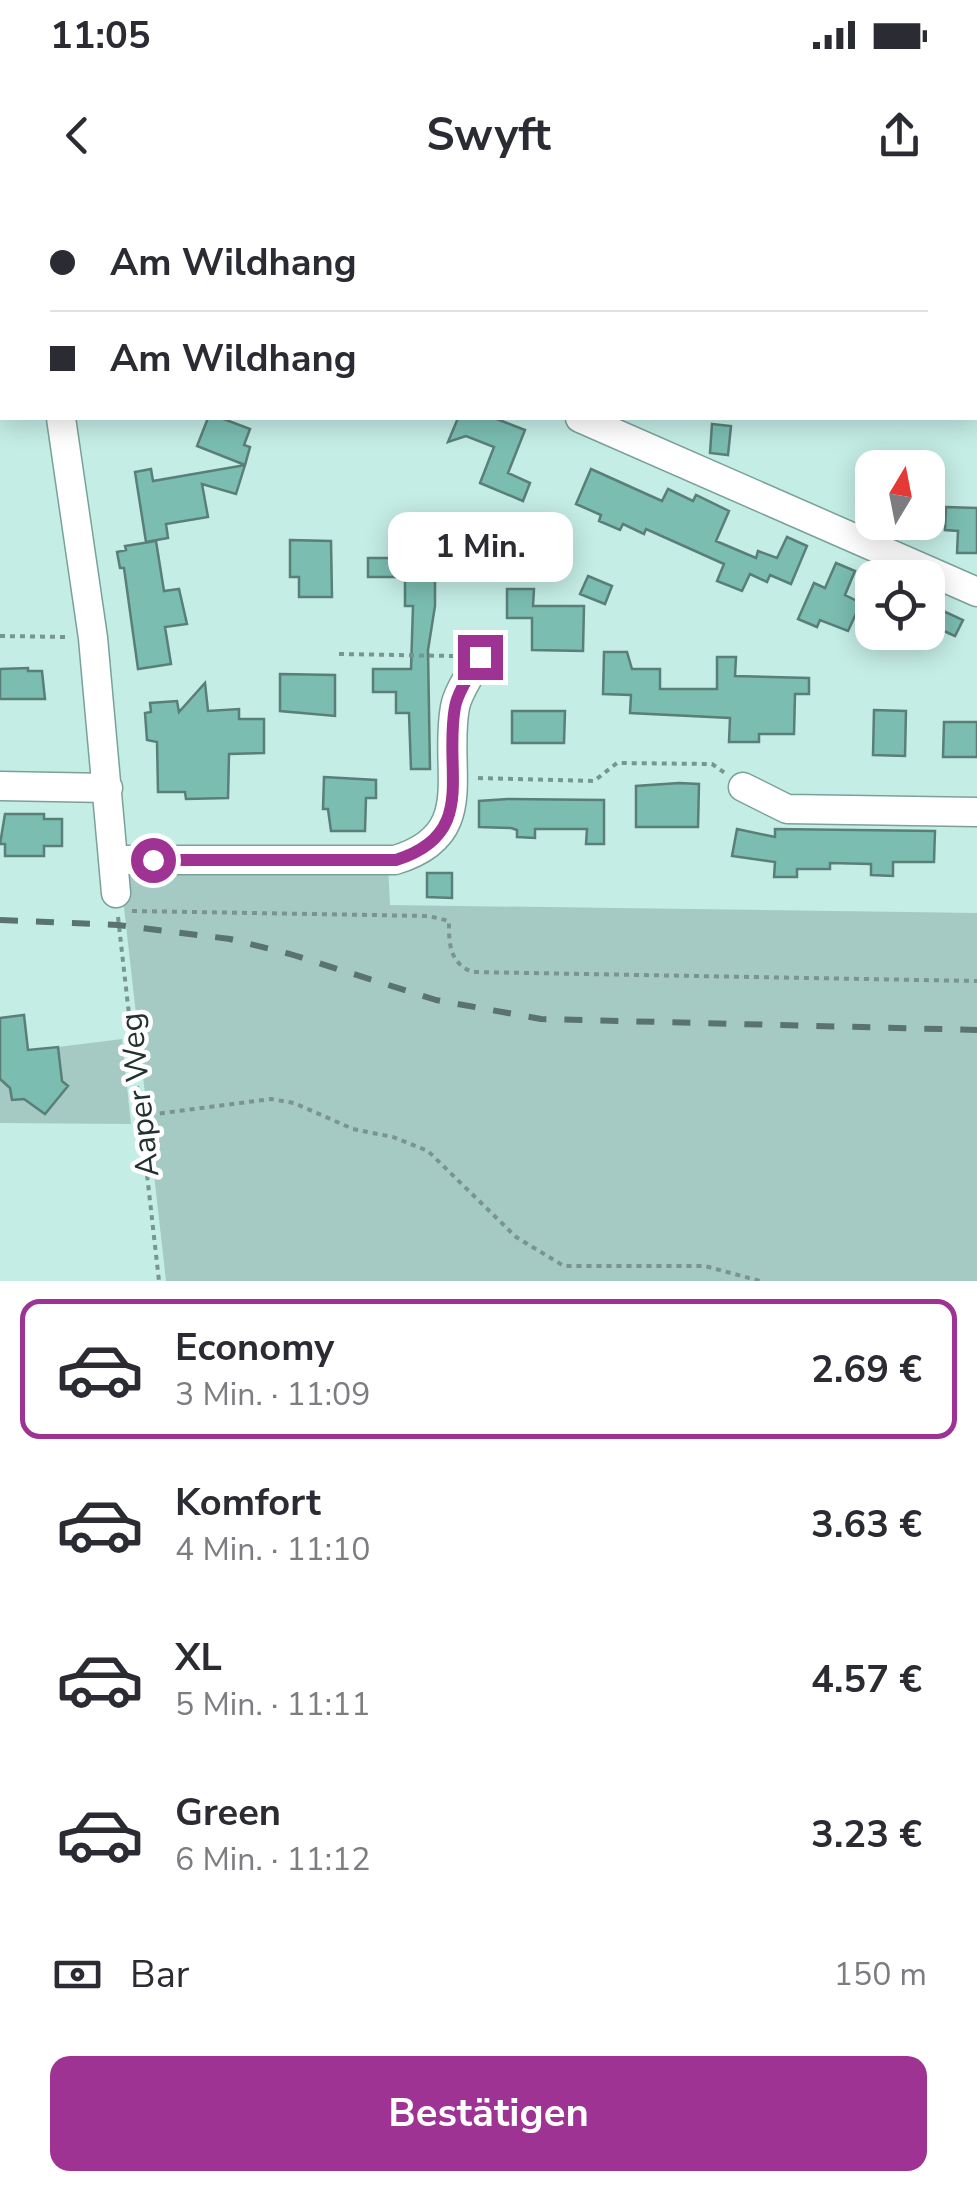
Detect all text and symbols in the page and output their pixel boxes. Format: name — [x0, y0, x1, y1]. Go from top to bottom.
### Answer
text: 11:05 — [50, 10, 151, 61]
text: Swyft — [426, 105, 551, 166]
icon: back — [50, 108, 105, 163]
icon: share — [872, 108, 927, 163]
text: Am Wildhang — [110, 237, 357, 288]
text: Am Wildhang — [110, 333, 357, 384]
north arrow — [855, 450, 945, 540]
map controls — [855, 450, 945, 650]
callout: 1 Min. — [388, 512, 572, 582]
text: 1 Min. — [435, 525, 526, 568]
button: locate — [855, 560, 945, 650]
route end — [458, 635, 503, 680]
route start — [131, 838, 176, 883]
street label: Aaper Weg — [110, 1011, 169, 1179]
text: Economy — [175, 1322, 334, 1373]
icon: car — [55, 1324, 145, 1414]
text: 2.69 € — [811, 1344, 922, 1395]
text: 3 Min. · 11:09 — [175, 1373, 371, 1416]
text: Komfort — [175, 1477, 321, 1528]
icon: car — [55, 1479, 145, 1569]
text: 3.63 € — [811, 1499, 922, 1550]
text: 4 Min. · 11:10 — [175, 1528, 371, 1571]
text: XL — [175, 1632, 222, 1683]
icon: car — [55, 1634, 145, 1724]
text: 4.57 € — [811, 1654, 922, 1705]
text: 5 Min. · 11:11 — [175, 1683, 371, 1726]
text: Green — [175, 1787, 281, 1838]
icon: car — [55, 1789, 145, 1879]
text: 3.23 € — [811, 1809, 922, 1860]
text: 6 Min. · 11:12 — [175, 1838, 371, 1881]
icon: cash — [50, 1947, 105, 2002]
text: Bar — [130, 1949, 189, 2000]
text: 150 m — [834, 1953, 927, 1996]
button: Bestätigen — [50, 2056, 927, 2171]

